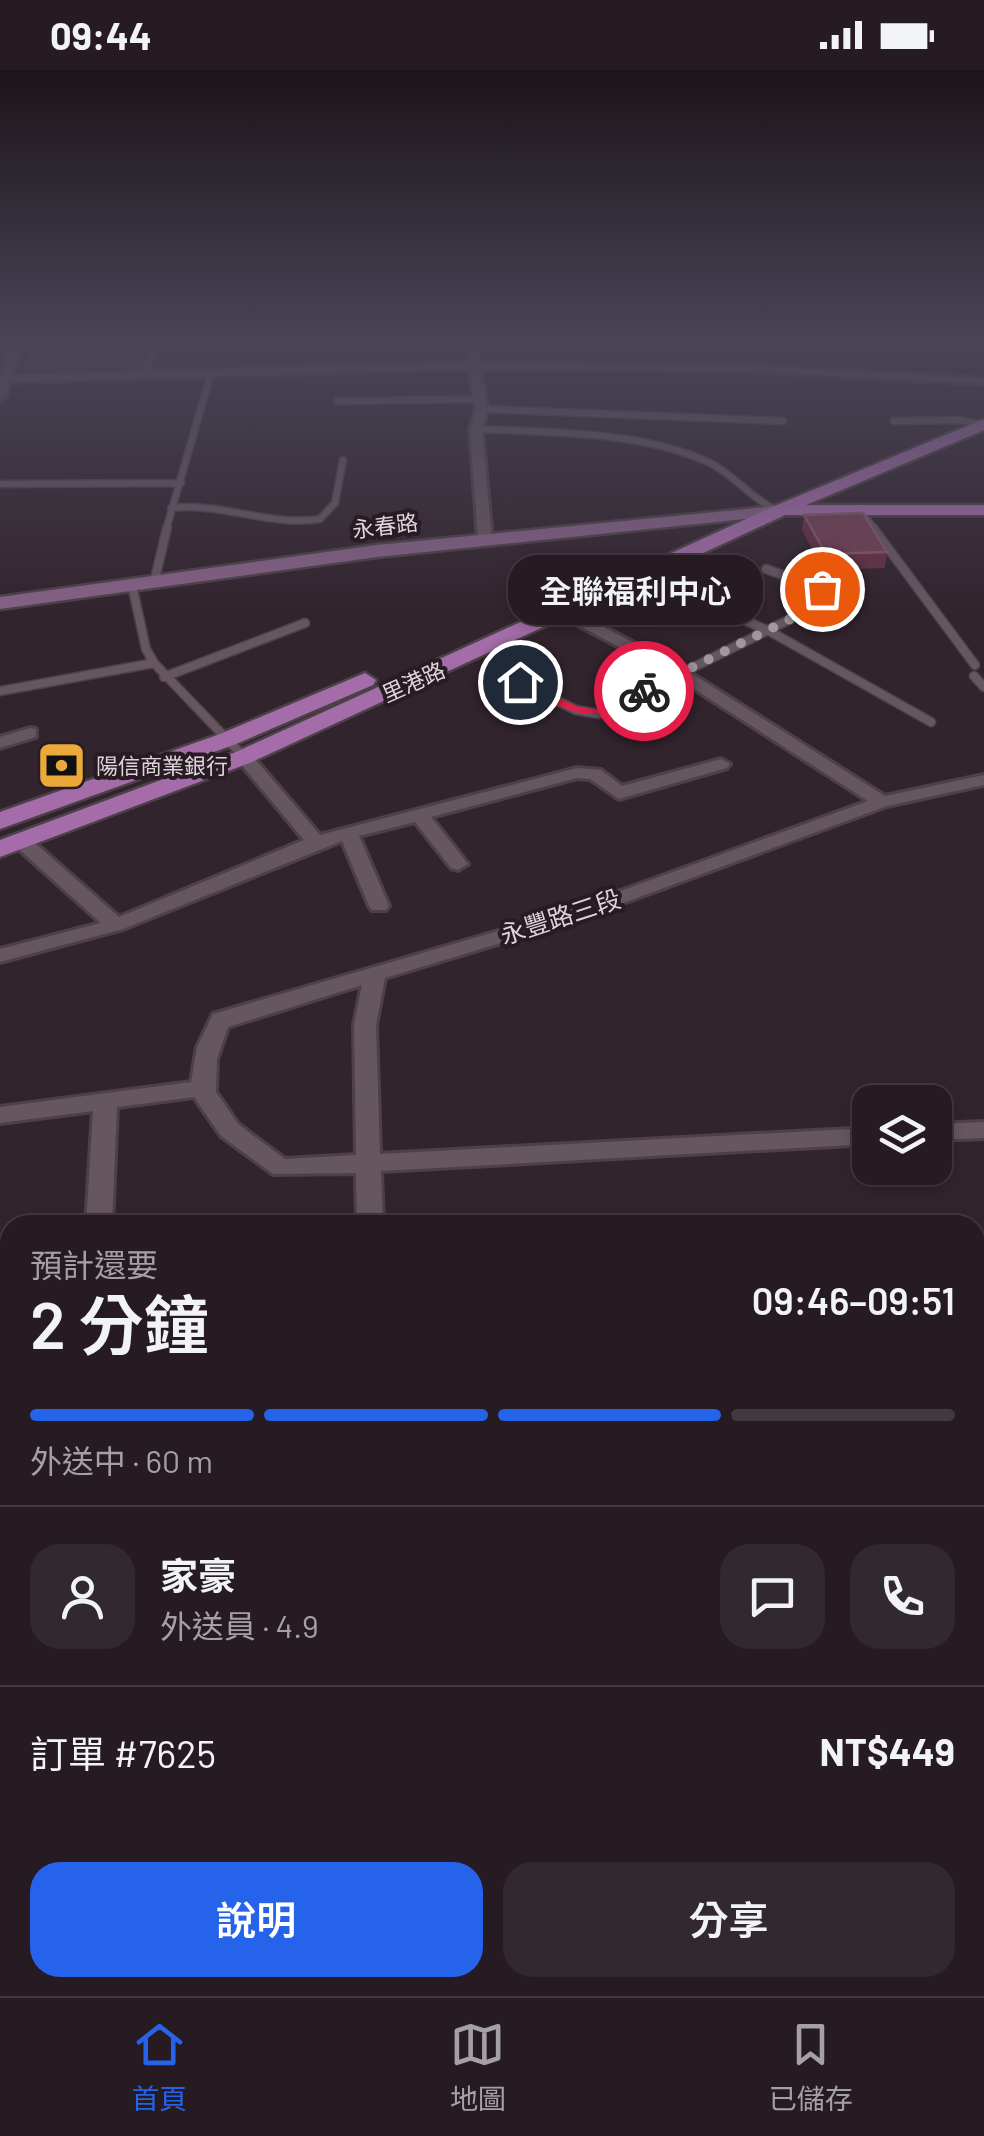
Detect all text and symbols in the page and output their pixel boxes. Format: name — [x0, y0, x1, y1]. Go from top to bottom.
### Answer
text: 09:44 — [50, 12, 152, 58]
street label: 永春路 — [351, 508, 419, 542]
pin — [780, 547, 865, 632]
callout: 全聯福利中心 — [507, 554, 762, 624]
icon: bag — [795, 562, 850, 617]
text: 全聯福利中心 — [539, 571, 732, 609]
pin — [478, 640, 563, 725]
courier — [594, 641, 694, 741]
icon: home — [493, 655, 548, 710]
street label: 里港路 — [378, 656, 448, 706]
icon: bike — [617, 664, 672, 719]
bank icon: 陽信商業銀行 — [35, 739, 87, 791]
place label: 陽信商業銀行 — [96, 752, 228, 778]
street label: 永豐路三段 — [496, 882, 624, 950]
map controls — [852, 1085, 952, 1185]
button: layers — [852, 1085, 952, 1185]
text: 預計還要 — [30, 1245, 158, 1283]
text: 09:46–09:51 — [752, 1277, 955, 1323]
text: 2 分鐘 — [30, 1284, 209, 1362]
text: 外送中 · 60 m — [30, 1441, 213, 1479]
button: person — [30, 1544, 135, 1649]
button: chat — [720, 1544, 825, 1649]
button: phone — [850, 1544, 955, 1649]
text: 家豪 — [160, 1552, 236, 1598]
text: 外送員 · 4.9 — [160, 1606, 319, 1644]
text: NT$449 — [820, 1728, 955, 1774]
text: 訂單 #7625 — [30, 1730, 216, 1776]
button: 說明 — [30, 1862, 483, 1977]
button: 分享 — [503, 1862, 955, 1977]
tab: 首頁 — [131, 2017, 187, 2117]
tab: 地圖 — [450, 2017, 506, 2117]
tab: 已儲存 — [769, 2017, 853, 2117]

